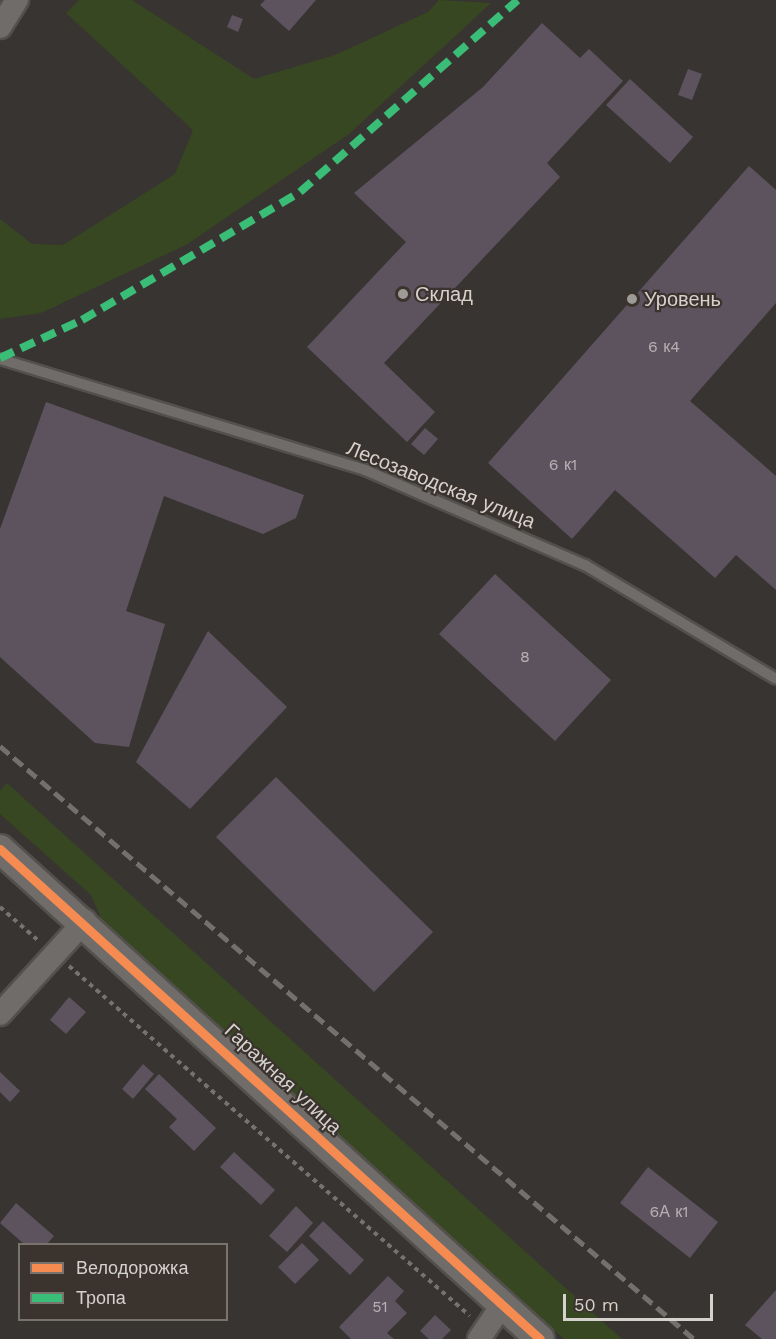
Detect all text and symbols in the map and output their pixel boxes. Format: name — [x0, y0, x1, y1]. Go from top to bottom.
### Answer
place label: Склад — [415, 282, 473, 306]
marker: Склад — [396, 287, 410, 301]
place label: Уровень — [644, 287, 721, 311]
marker: Уровень — [625, 292, 639, 306]
house number: 6 к4 — [648, 337, 680, 357]
street label: Лесозаводская улица — [343, 436, 539, 534]
house number: 6 к1 — [549, 455, 577, 475]
house number: 8 — [520, 647, 530, 667]
street label: Гаражная улица — [220, 1019, 346, 1139]
house number: 6А к1 — [649, 1202, 689, 1222]
legend — [18, 1243, 228, 1321]
text: Велодорожка — [76, 1257, 188, 1278]
scale bar — [566, 1282, 716, 1320]
text: Тропа — [76, 1287, 126, 1308]
text: 50 m — [574, 1294, 619, 1315]
house number: 51 — [372, 1297, 388, 1317]

